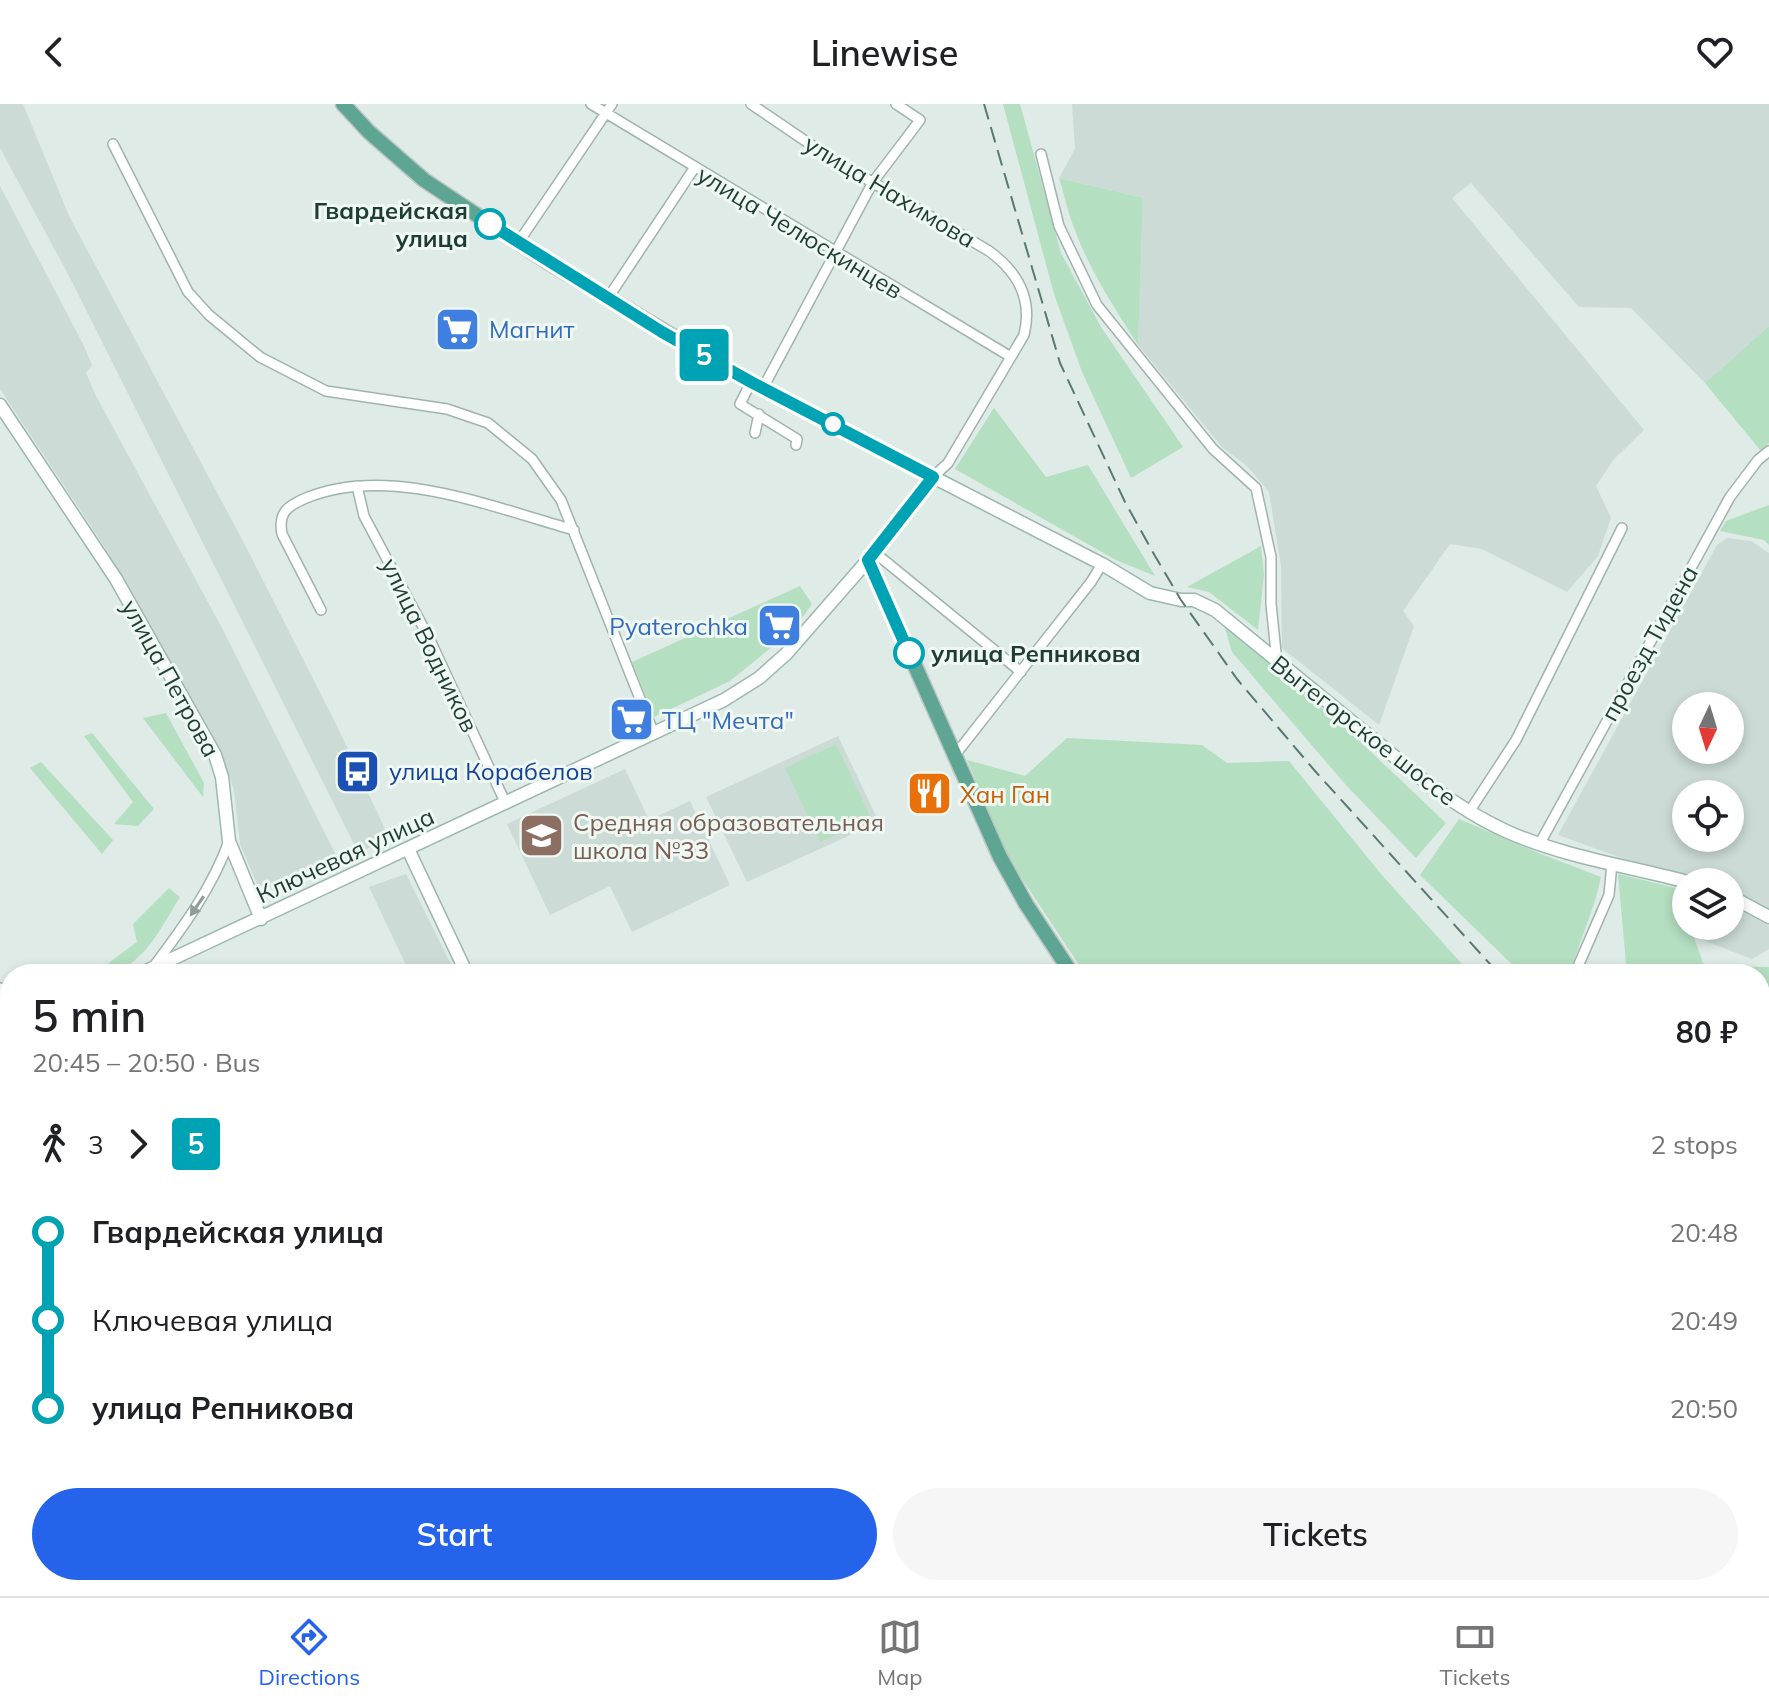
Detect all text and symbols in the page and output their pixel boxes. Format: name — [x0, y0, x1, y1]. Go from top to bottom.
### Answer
icon: back — [32, 30, 76, 74]
text: Linewise — [811, 30, 958, 75]
icon: heart — [1693, 30, 1737, 74]
street label: улица Нахимова — [799, 128, 981, 254]
street label: улица Челюскинцев — [692, 159, 908, 305]
place label: Гвардейская улица — [313, 195, 468, 253]
marker: Гвардейская улица — [475, 209, 505, 239]
supermarket icon: Магнит — [434, 305, 482, 353]
place label: Магнит — [489, 314, 575, 344]
line badge: 5 — [678, 329, 730, 381]
text: 5 — [696, 337, 712, 372]
unlabelled marker — [822, 413, 844, 435]
street label: улица Водников — [375, 553, 485, 737]
street label: проезд Тидена — [1594, 560, 1704, 726]
street label: улица Петрова — [115, 594, 227, 762]
supermarket icon: Pyaterochka — [755, 602, 803, 650]
place label: Pyaterochka — [609, 611, 748, 641]
marker: улица Репникова — [894, 638, 924, 668]
place label: улица Репникова — [931, 638, 1141, 668]
street label: Вытегорское шоссе — [1265, 648, 1463, 812]
north arrow — [1672, 692, 1744, 764]
map controls — [1672, 692, 1744, 940]
supermarket icon: ТЦ "Мечта" — [607, 696, 655, 744]
place label: ТЦ "Мечта" — [662, 705, 794, 735]
bus stop icon: улица Корабелов — [334, 747, 382, 795]
place label: улица Корабелов — [389, 756, 593, 786]
restaurant icon: Хан Ган — [905, 770, 953, 818]
place label: Хан Ган — [960, 779, 1050, 809]
button: locate — [1672, 780, 1744, 852]
street label: Ключевая улица — [251, 801, 439, 909]
place label: Средняя образовательная школа №33 — [573, 807, 884, 865]
school or university icon: Средняя образовательная школа №33 — [518, 812, 566, 860]
button: layers — [1672, 868, 1744, 940]
one-way arrow — [190, 896, 205, 917]
text: 5 min — [32, 988, 146, 1043]
text: 80 ₽ — [1676, 1013, 1738, 1051]
text: 20:45 – 20:50 · Bus — [32, 1046, 261, 1079]
icon: walk — [32, 1122, 76, 1166]
icon: forward — [116, 1122, 160, 1166]
text: 5 — [188, 1126, 204, 1161]
text: 3 — [88, 1128, 104, 1161]
text: 2 stops — [1651, 1128, 1738, 1161]
text: Гвардейская улица — [92, 1213, 384, 1251]
text: 20:48 — [1670, 1216, 1738, 1249]
text: Ключевая улица — [92, 1301, 333, 1339]
text: 20:49 — [1670, 1304, 1738, 1337]
text: улица Репникова — [92, 1389, 354, 1427]
text: 20:50 — [1670, 1392, 1738, 1425]
button: Start — [32, 1488, 877, 1580]
button: Tickets — [893, 1488, 1738, 1580]
tab: Directions — [258, 1615, 360, 1691]
tab: Map — [877, 1615, 922, 1691]
tab: Tickets — [1439, 1615, 1510, 1691]

